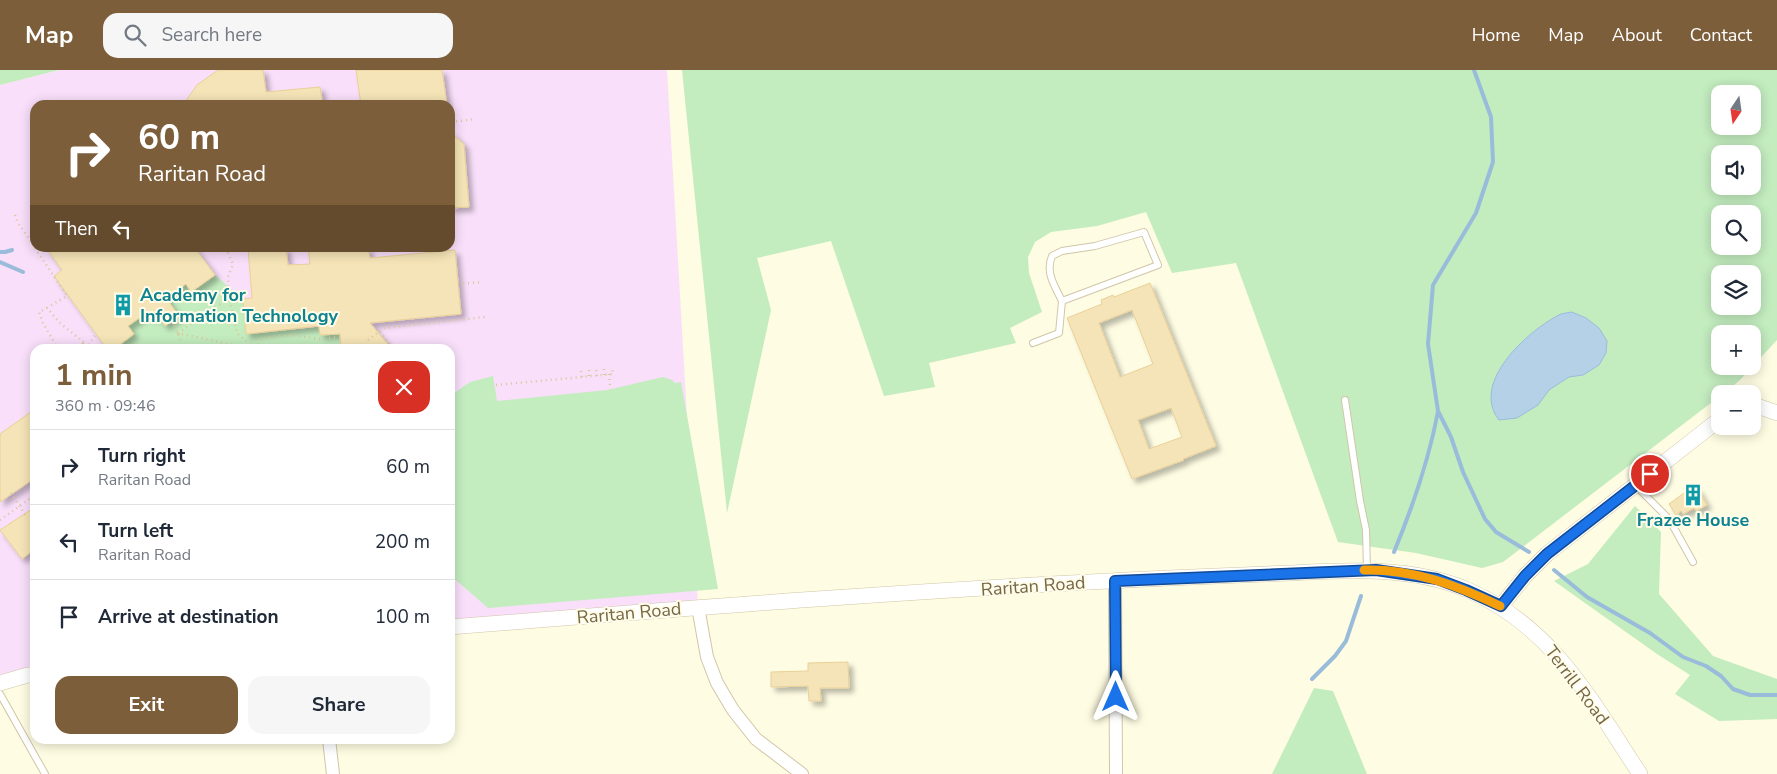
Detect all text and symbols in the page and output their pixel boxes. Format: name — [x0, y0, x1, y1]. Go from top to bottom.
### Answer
search box — [103, 13, 453, 58]
text: Map — [25, 19, 73, 51]
icon: search — [121, 21, 149, 49]
text: Search here — [161, 22, 262, 48]
text: Home — [1472, 23, 1520, 47]
text: Map — [1548, 23, 1584, 47]
text: About — [1612, 23, 1662, 47]
text: Contact — [1690, 23, 1752, 47]
north arrow — [1711, 85, 1761, 135]
map controls — [1711, 85, 1761, 435]
text: 60 m — [138, 114, 220, 161]
icon: right — [55, 120, 120, 185]
button: sound — [1711, 145, 1761, 195]
text: Raritan Road — [138, 159, 266, 189]
button: search — [1711, 205, 1761, 255]
icon: left — [108, 215, 136, 243]
text: Then — [55, 216, 98, 242]
button: layers — [1711, 265, 1761, 315]
place label: Academy for Information Technology — [140, 283, 339, 328]
building icon: Academy for Information Technology — [110, 292, 136, 318]
button: + — [1711, 325, 1761, 375]
text: 1 min — [55, 355, 133, 396]
button: close — [378, 361, 430, 413]
button: − — [1711, 385, 1761, 435]
text: 360 m · 09:46 — [55, 395, 156, 417]
text: Turn right — [98, 443, 185, 469]
icon: right — [55, 453, 83, 481]
pin — [1629, 453, 1671, 495]
text: 60 m — [386, 454, 430, 480]
icon: arrive — [1636, 460, 1664, 488]
text: Raritan Road — [98, 469, 191, 491]
building icon: Frazee House — [1680, 482, 1706, 508]
place label: Frazee House — [1637, 508, 1750, 532]
text: Turn left — [98, 518, 173, 544]
icon: left — [55, 528, 83, 556]
text: 200 m — [375, 529, 430, 555]
text: Raritan Road — [98, 544, 191, 566]
street label: Raritan Road — [980, 570, 1086, 602]
street label: Raritan Road — [576, 596, 682, 630]
icon: arrive — [55, 603, 83, 631]
text: Arrive at destination — [98, 604, 279, 630]
text: 100 m — [375, 604, 430, 630]
street label: Terrill Road — [1539, 641, 1615, 729]
position arrow — [1089, 670, 1141, 722]
button: Exit — [55, 676, 238, 734]
button: Share — [248, 676, 430, 734]

